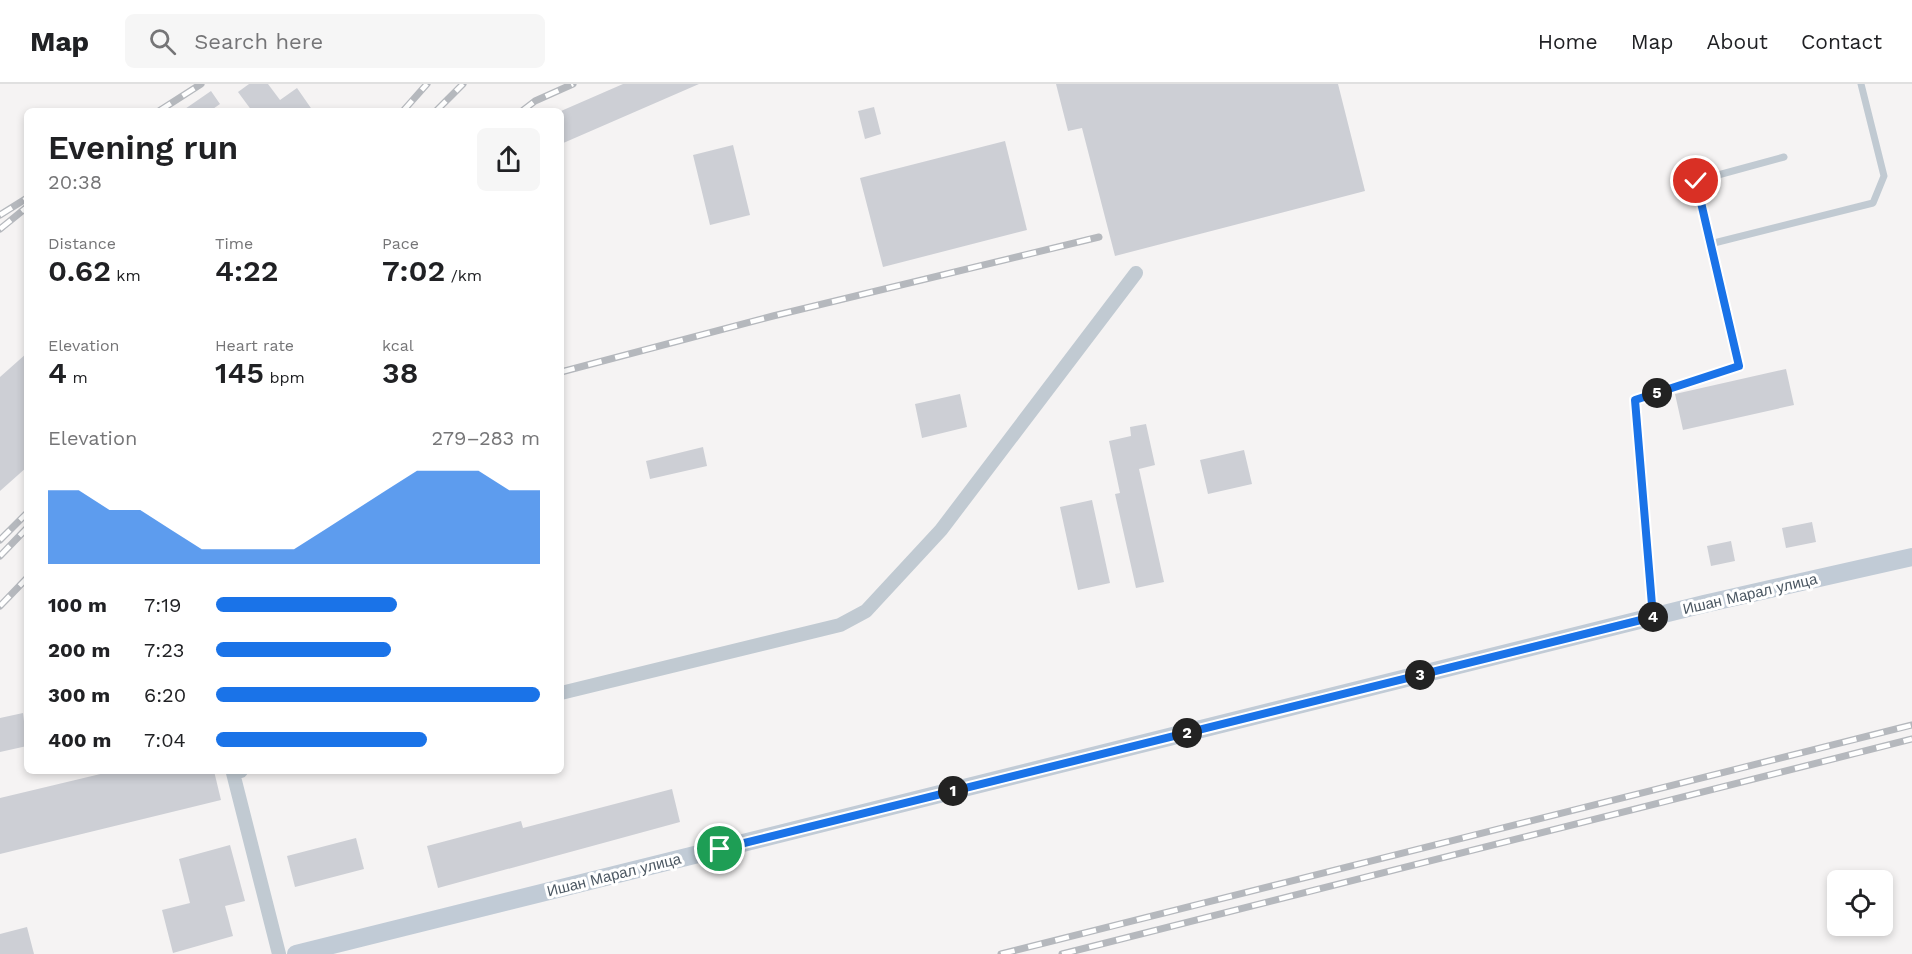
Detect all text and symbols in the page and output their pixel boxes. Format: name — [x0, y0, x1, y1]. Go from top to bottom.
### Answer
search box — [125, 14, 545, 68]
text: Map — [30, 25, 89, 58]
icon: search — [146, 25, 179, 58]
text: Search here — [194, 29, 323, 54]
text: Home — [1538, 29, 1598, 54]
text: Map — [1631, 29, 1674, 54]
text: About — [1707, 29, 1768, 54]
text: Contact — [1801, 29, 1882, 54]
text: Evening run — [48, 128, 238, 167]
button: share — [477, 128, 540, 191]
pin — [1670, 155, 1721, 206]
icon: check — [1679, 164, 1712, 197]
text: 20:38 — [48, 170, 102, 194]
text: Distance — [48, 234, 116, 253]
text: Time — [215, 234, 253, 253]
text: Pace — [382, 234, 419, 253]
text: 0.62 — [48, 253, 111, 288]
text: 4:22 — [215, 253, 278, 288]
text: 7:02 — [382, 253, 445, 288]
text: km — [111, 266, 141, 285]
text: /km — [445, 266, 482, 285]
text: Elevation — [48, 336, 119, 355]
text: Heart rate — [215, 336, 294, 355]
text: kcal — [382, 336, 414, 355]
text: 4 — [48, 355, 67, 390]
text: 145 — [215, 355, 264, 390]
text: 38 — [382, 355, 418, 390]
text: m — [67, 368, 88, 387]
text: bpm — [264, 368, 305, 387]
pin: 5 — [1642, 378, 1672, 408]
text: 5 — [1652, 383, 1662, 402]
text: Elevation — [48, 426, 137, 450]
text: 279–283 m — [432, 426, 540, 450]
street label: Ишан Марал улица — [1681, 570, 1820, 618]
text: 100 m — [48, 593, 107, 617]
text: 7:19 — [144, 593, 181, 617]
pin: 4 — [1638, 602, 1668, 632]
text: 4 — [1648, 607, 1658, 626]
text: 200 m — [48, 638, 110, 662]
text: 7:23 — [144, 638, 184, 662]
pin: 3 — [1405, 660, 1435, 690]
text: 3 — [1415, 665, 1425, 684]
text: 300 m — [48, 683, 110, 707]
text: 6:20 — [144, 683, 186, 707]
pin: 2 — [1172, 718, 1202, 748]
text: 2 — [1182, 723, 1192, 742]
text: 400 m — [48, 728, 111, 752]
text: 7:04 — [144, 728, 186, 752]
pin: 1 — [938, 776, 968, 806]
text: 1 — [950, 781, 956, 800]
pin — [694, 823, 745, 874]
icon: arrive — [703, 832, 736, 865]
street label: Ишан Марал улица — [545, 849, 683, 900]
map controls — [1827, 870, 1893, 936]
button: locate — [1827, 870, 1893, 936]

